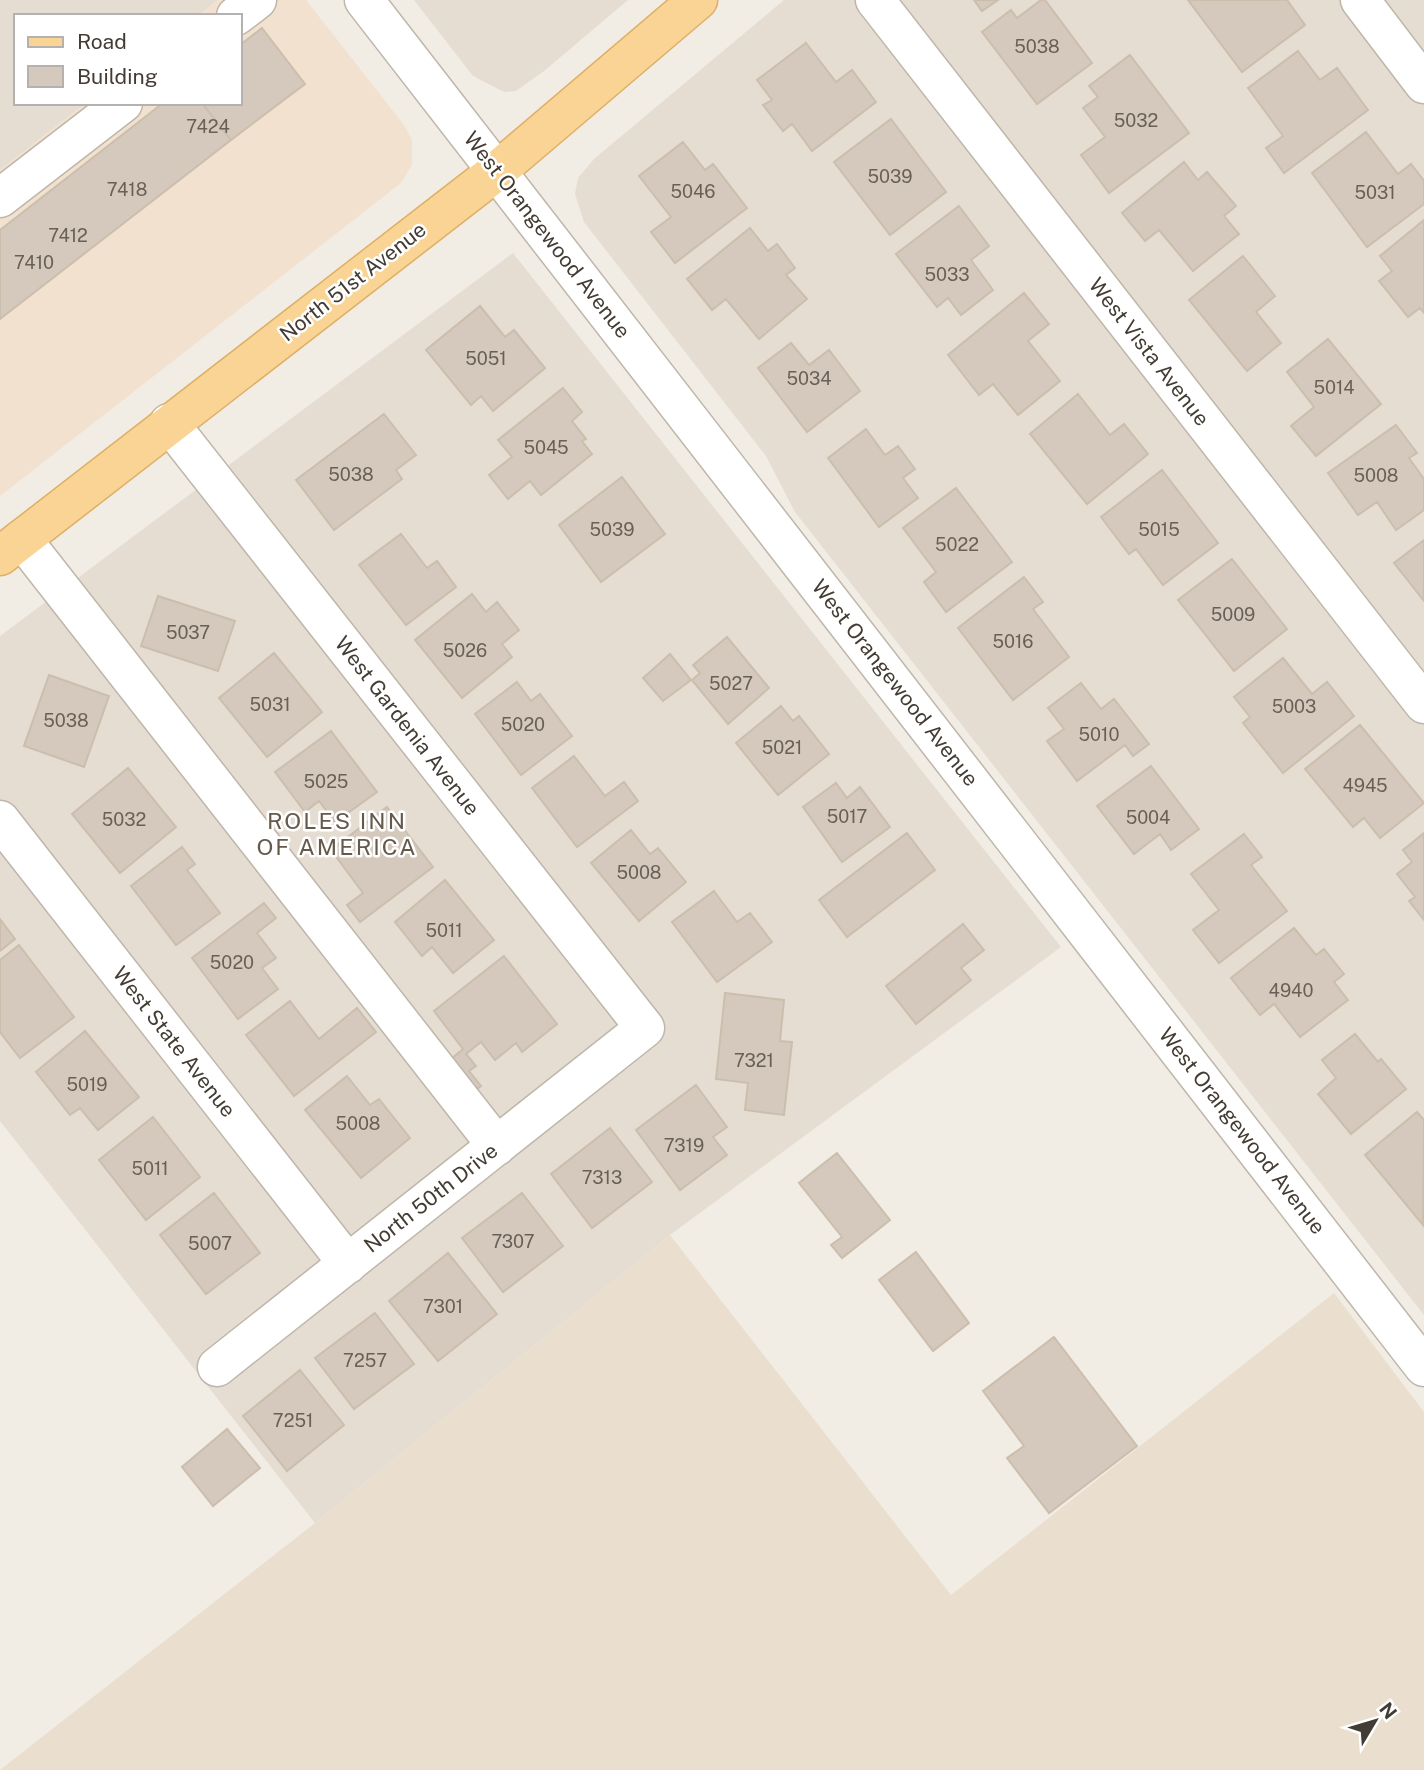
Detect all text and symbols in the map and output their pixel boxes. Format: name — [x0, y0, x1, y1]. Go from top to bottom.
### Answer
legend — [14, 14, 242, 105]
text: Road — [77, 29, 127, 54]
house number: 5038 — [1014, 36, 1060, 57]
text: Building — [77, 64, 158, 89]
house number: 5032 — [1114, 110, 1158, 131]
house number: 7424 — [186, 116, 230, 137]
street label: West Orangewood Avenue — [459, 126, 636, 343]
house number: 5039 — [868, 166, 912, 187]
house number: 7418 — [107, 179, 147, 200]
house number: 5046 — [670, 181, 716, 202]
house number: 5031 — [1354, 182, 1396, 203]
street label: North 51st Avenue — [275, 217, 431, 346]
house number: 7412 — [48, 225, 88, 246]
house number: 7410 — [14, 252, 54, 273]
house number: 5033 — [925, 264, 970, 285]
street label: West Vista Avenue — [1084, 273, 1215, 431]
house number: 5051 — [465, 348, 507, 369]
house number: 5034 — [786, 368, 832, 389]
house number: 5014 — [1313, 377, 1355, 398]
house number: 5045 — [523, 437, 569, 458]
house number: 5038 — [328, 464, 374, 485]
house number: 5008 — [1354, 465, 1398, 486]
house number: 5039 — [590, 519, 634, 540]
house number: 5015 — [1138, 519, 1180, 540]
house number: 5022 — [935, 534, 979, 555]
street label: West Orangewood Avenue — [807, 574, 984, 791]
house number: 5009 — [1211, 604, 1255, 625]
house number: 5037 — [166, 622, 210, 643]
street label: West Gardenia Avenue — [330, 631, 485, 820]
house number: 5016 — [992, 631, 1034, 652]
house number: 5026 — [443, 640, 487, 661]
house number: 5027 — [709, 673, 753, 694]
house number: 5031 — [249, 694, 291, 715]
house number: 5003 — [1272, 696, 1316, 717]
house number: 5038 — [43, 710, 89, 731]
house number: 5020 — [501, 714, 545, 735]
house number: 5010 — [1079, 724, 1119, 745]
house number: 5021 — [762, 737, 802, 758]
house number: 5025 — [304, 771, 348, 792]
house number: 4945 — [1342, 775, 1388, 796]
house number: 5017 — [827, 806, 867, 827]
district label: ROLES INN OF AMERICA — [256, 807, 418, 860]
house number: 5004 — [1126, 807, 1170, 828]
house number: 5032 — [102, 809, 146, 830]
house number: 5008 — [617, 862, 661, 883]
house number: 5011 — [425, 920, 463, 941]
house number: 5020 — [210, 952, 254, 973]
street label: West State Avenue — [108, 961, 241, 1122]
house number: 4940 — [1269, 980, 1313, 1001]
street label: West Orangewood Avenue — [1154, 1022, 1331, 1239]
house number: 7321 — [734, 1050, 774, 1071]
house number: 5019 — [66, 1074, 108, 1095]
house number: 5008 — [336, 1113, 380, 1134]
house number: 7319 — [664, 1135, 704, 1156]
street label: North 50th Drive — [359, 1138, 503, 1258]
house number: 5011 — [131, 1158, 169, 1179]
house number: 7313 — [582, 1167, 622, 1188]
house number: 7307 — [491, 1231, 535, 1252]
house number: 5007 — [188, 1233, 232, 1254]
house number: 7301 — [423, 1296, 463, 1317]
house number: 7257 — [343, 1350, 387, 1371]
house number: 7251 — [273, 1410, 313, 1431]
north arrow — [1340, 1686, 1410, 1756]
text: N — [1375, 1698, 1402, 1723]

